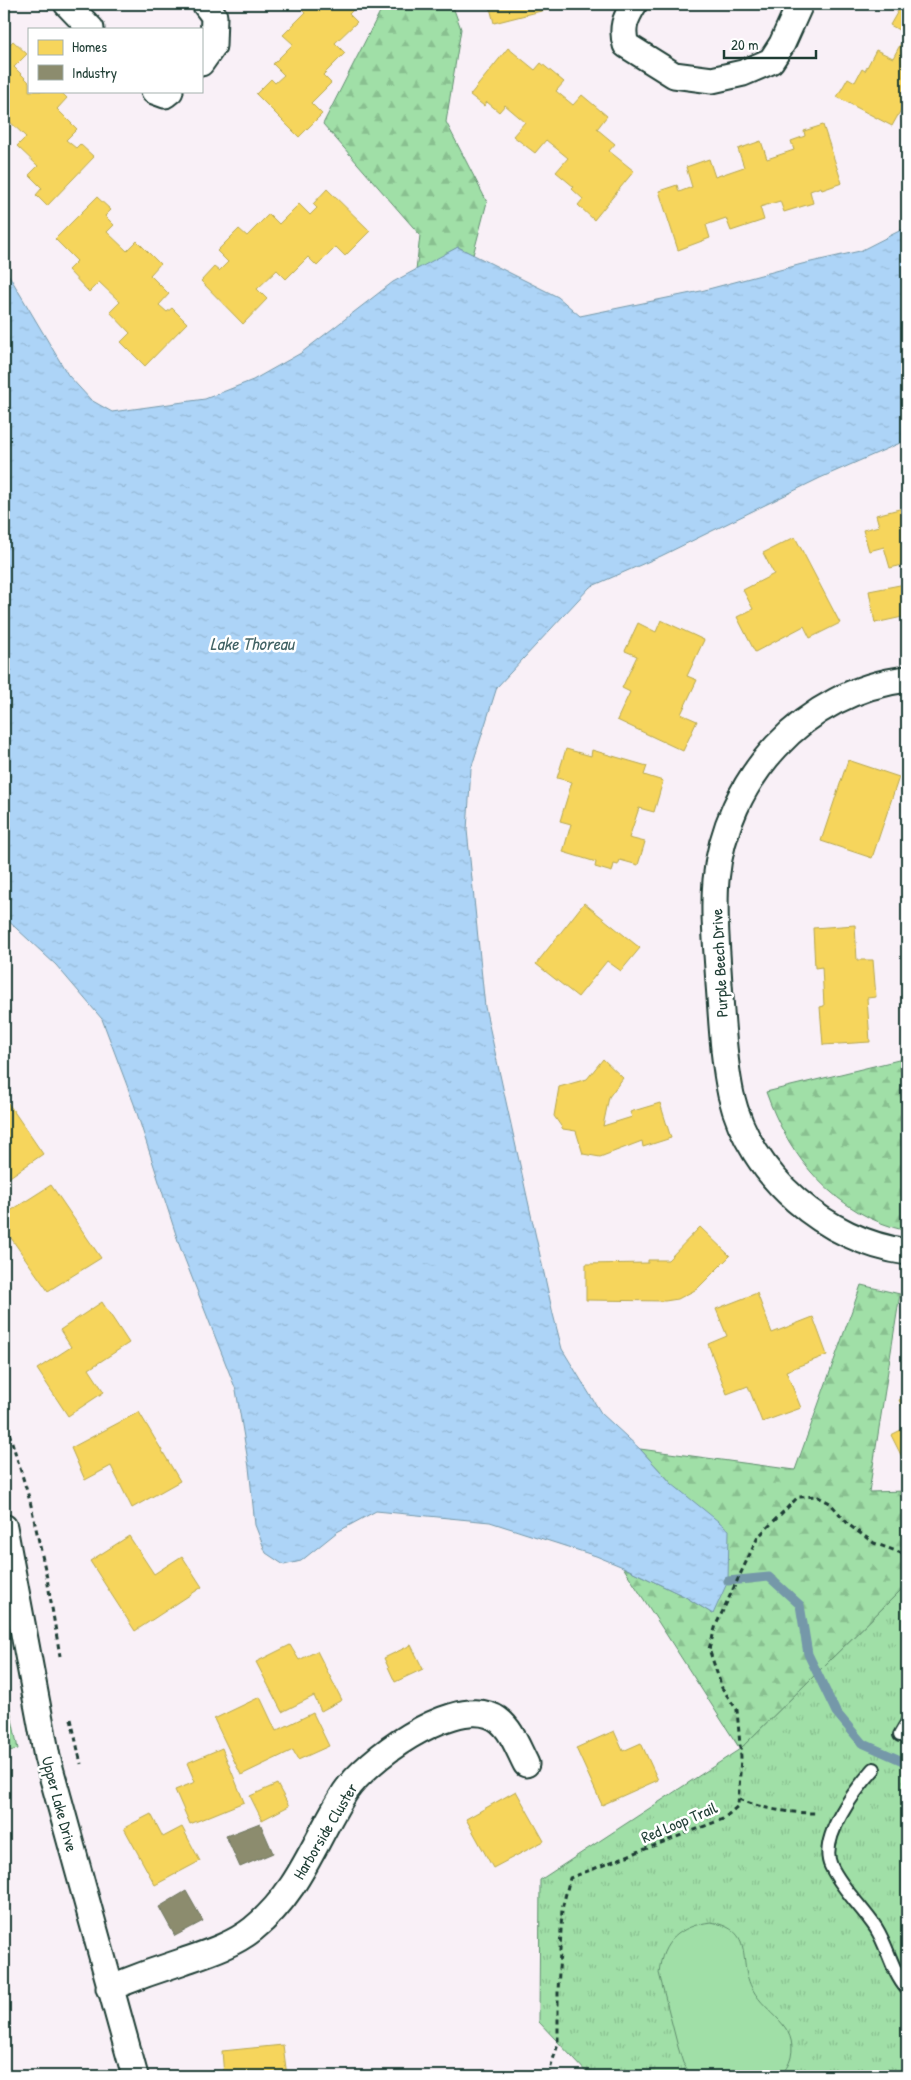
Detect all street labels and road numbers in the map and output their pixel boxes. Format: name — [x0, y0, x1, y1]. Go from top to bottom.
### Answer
street label: Purple Beech Drive — [705, 907, 733, 1018]
street label: Upper Lake Drive — [37, 1754, 83, 1855]
street label: Harborside Cluster — [288, 1779, 362, 1883]
street label: Red Loop Trail — [638, 1796, 721, 1848]

